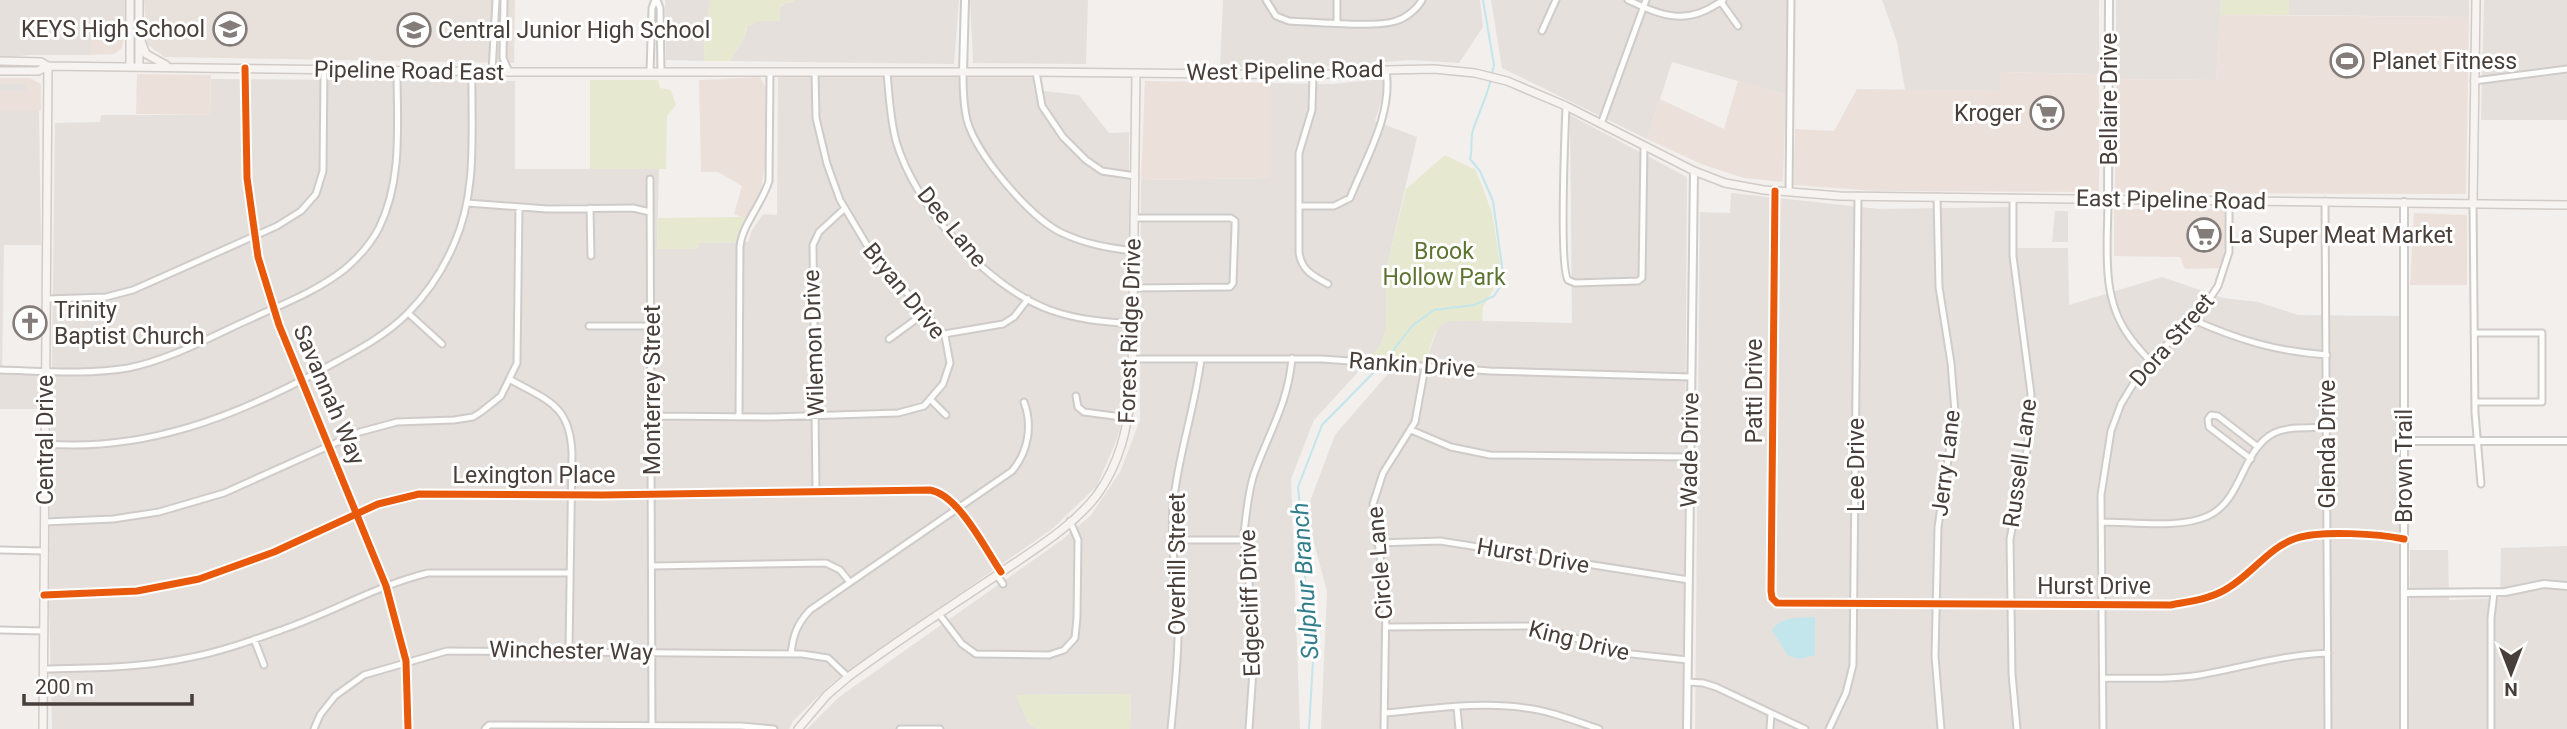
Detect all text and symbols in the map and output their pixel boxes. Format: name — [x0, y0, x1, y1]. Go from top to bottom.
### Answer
school or university icon: KEYS High School — [211, 10, 249, 48]
school or university icon: Central Junior High School — [395, 11, 433, 49]
place label: KEYS High School — [21, 16, 205, 43]
place label: Central Junior High School — [438, 17, 710, 44]
street label: Bellaire Drive — [2096, 33, 2123, 165]
sports icon: Planet Fitness — [2328, 42, 2366, 80]
place label: Planet Fitness — [2372, 48, 2517, 75]
street label: Pipeline Road East — [314, 56, 504, 86]
street label: West Pipeline Road — [1186, 56, 1384, 86]
supermarket icon: Kroger — [2028, 94, 2066, 132]
place label: Kroger — [1954, 100, 2022, 127]
street label: Dee Lane — [912, 182, 992, 272]
street label: East Pipeline Road — [2076, 185, 2266, 215]
supermarket icon: La Super Meat Market — [2185, 216, 2223, 254]
place label: La Super Meat Market — [2228, 222, 2453, 249]
street label: Bryan Drive — [857, 238, 951, 344]
street label: Forest Ridge Drive — [1113, 238, 1147, 424]
park label: Brook Hollow Park — [1382, 238, 1506, 291]
street label: Wilemon Drive — [798, 269, 830, 417]
street label: Dora Street — [2124, 288, 2220, 392]
place label: Trinity Baptist Church — [54, 297, 205, 350]
church icon: Trinity Baptist Church — [11, 304, 49, 342]
street label: Monterrey Street — [639, 305, 666, 475]
street label: Savannah Way — [287, 321, 371, 469]
street label: Patti Drive — [1741, 339, 1768, 443]
street label: Rankin Drive — [1348, 347, 1476, 383]
street label: Central Drive — [32, 375, 59, 505]
street label: Glenda Drive — [2314, 379, 2341, 509]
street label: Wade Drive — [1675, 392, 1705, 508]
street label: Russell Lane — [1998, 397, 2042, 529]
street label: Jerry Lane — [1926, 408, 1966, 518]
street label: Brown Trail — [2391, 409, 2418, 523]
street label: Lee Drive — [1843, 418, 1870, 512]
street label: Lexington Place — [453, 462, 615, 489]
street label: Overhill Street — [1164, 493, 1191, 635]
water label: Sulphur Branch — [1286, 502, 1324, 660]
street label: Circle Lane — [1362, 505, 1398, 621]
street label: Edgecliff Drive — [1234, 529, 1266, 677]
street label: Hurst Drive — [1475, 533, 1591, 579]
street label: Hurst Drive — [2037, 573, 2151, 600]
street label: King Drive — [1526, 615, 1632, 667]
street label: Winchester Way — [489, 636, 653, 666]
north arrow — [2476, 638, 2546, 708]
scale bar — [24, 662, 192, 706]
text: 200 m — [35, 675, 94, 699]
text: N — [2504, 678, 2518, 701]

